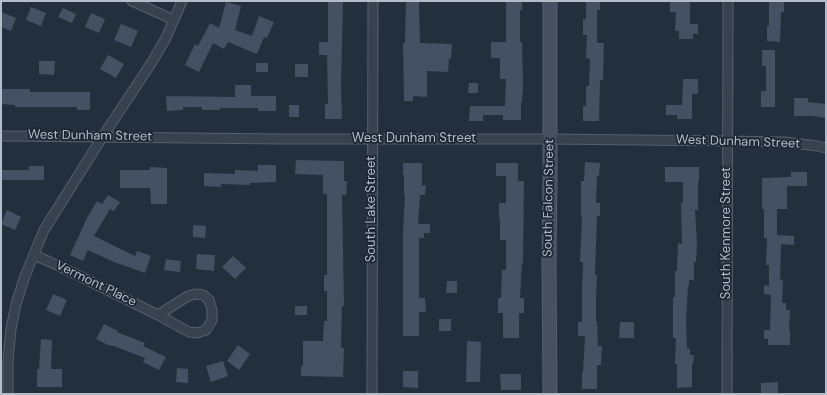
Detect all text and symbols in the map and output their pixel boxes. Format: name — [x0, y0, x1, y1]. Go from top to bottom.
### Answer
street label: West Dunham Street — [28, 127, 152, 145]
street label: West Dunham Street — [352, 131, 476, 147]
street label: West Dunham Street — [676, 132, 800, 152]
street label: South Falcon Street — [540, 139, 558, 257]
street label: South Lake Street — [364, 156, 380, 262]
street label: South Kenmore Street — [719, 167, 735, 299]
street label: Vermont Place — [53, 258, 139, 310]

